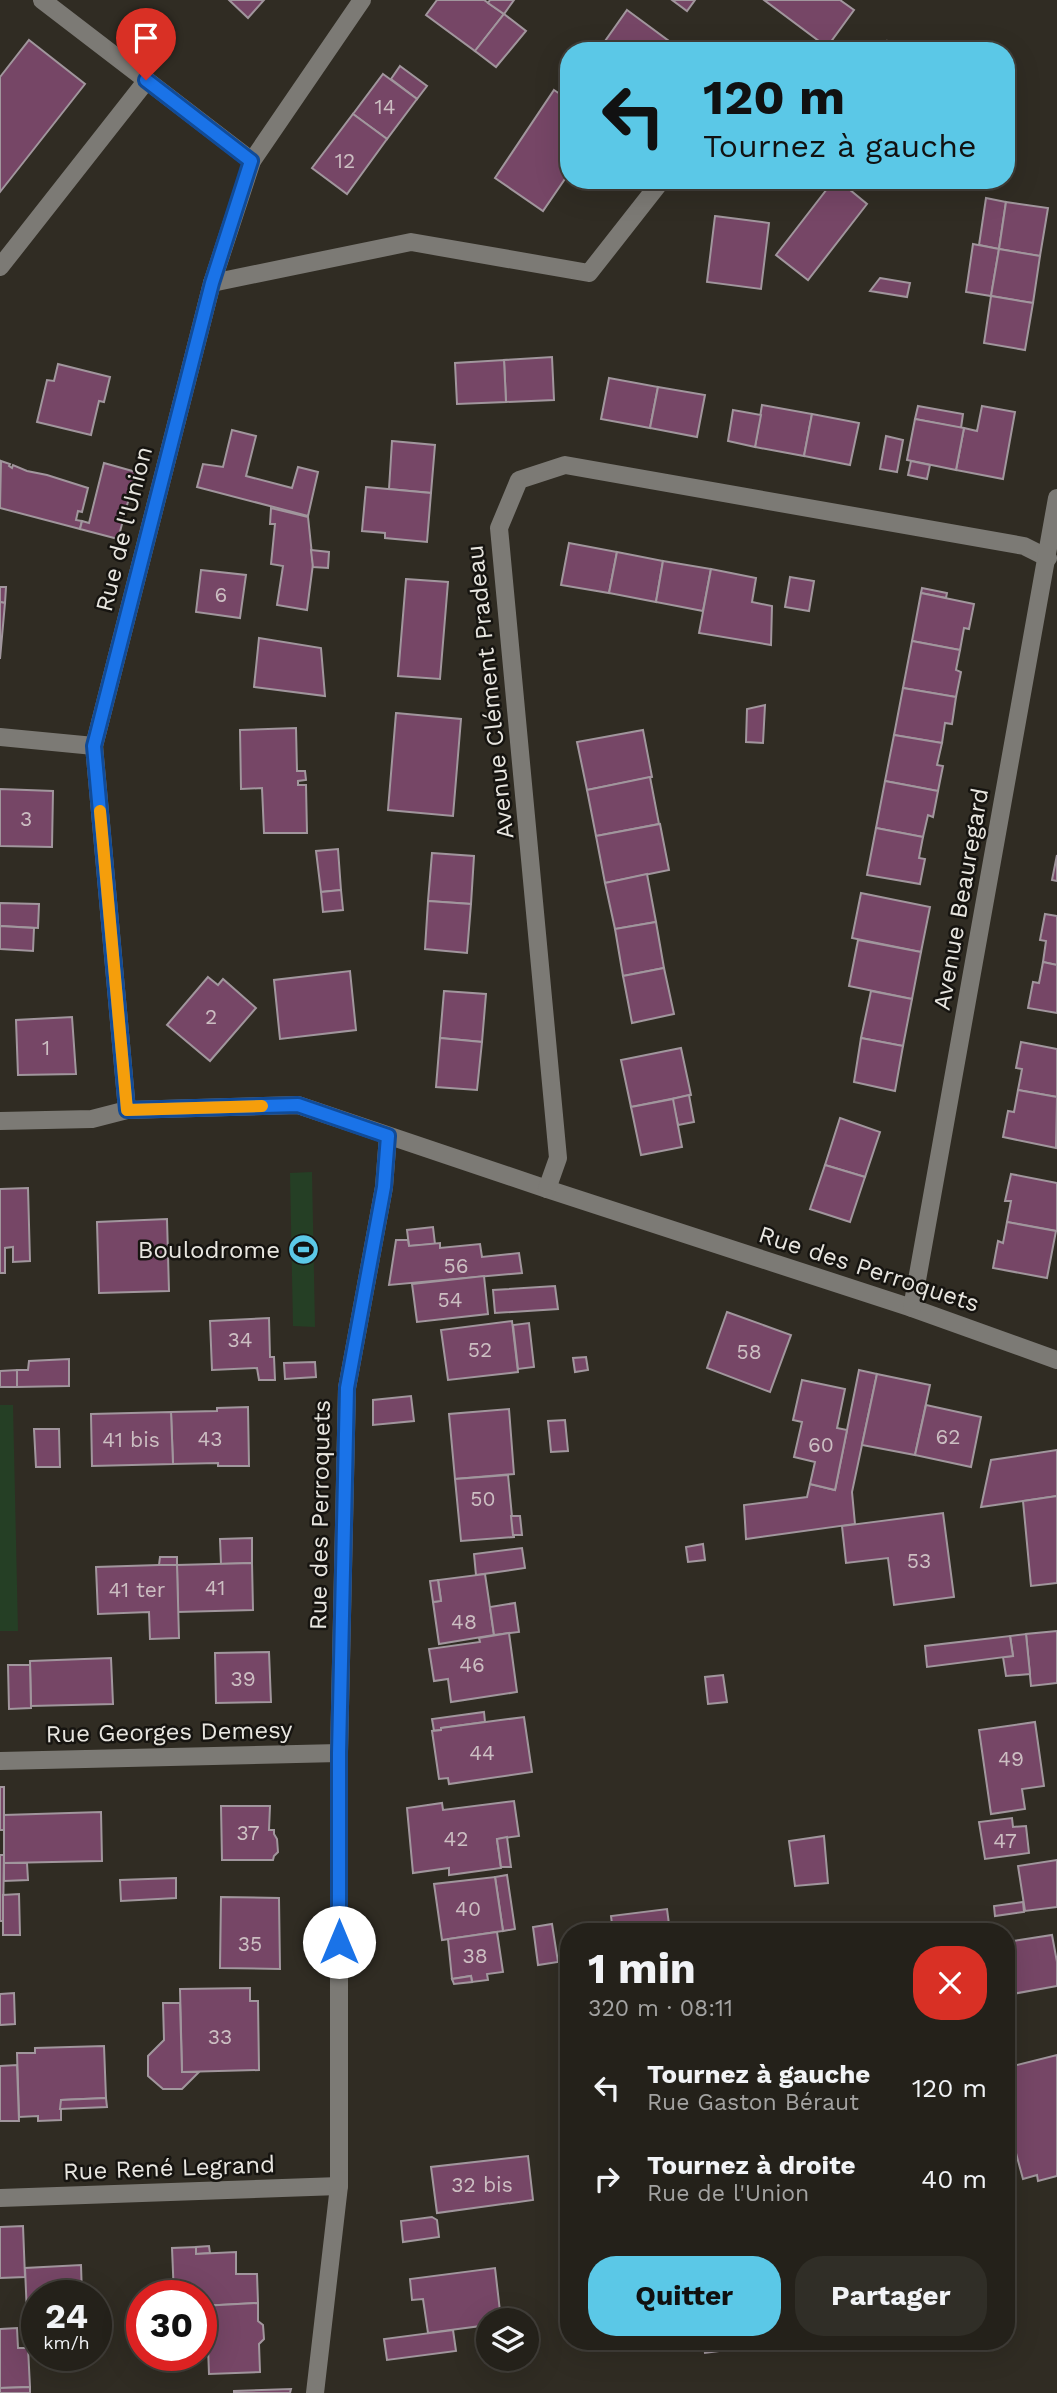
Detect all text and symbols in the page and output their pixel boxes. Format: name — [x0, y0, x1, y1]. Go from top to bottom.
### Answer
pin — [116, 8, 176, 80]
icon: arrive — [127, 19, 165, 57]
text: 120 m — [703, 68, 845, 126]
icon: left — [588, 70, 679, 161]
house number: 14 — [374, 94, 396, 119]
text: Tournez à gauche — [703, 127, 976, 165]
house number: 12 — [335, 148, 355, 173]
street label: Rue de l'Union — [90, 443, 158, 615]
street label: Avenue Clément Pradeau — [461, 544, 519, 840]
house number: 6 — [215, 582, 227, 607]
street label: Avenue Beauregard — [928, 786, 994, 1012]
house number: 3 — [20, 806, 32, 831]
house number: 2 — [205, 1004, 217, 1029]
house number: 1 — [42, 1035, 50, 1060]
street label: Rue des Perroquets — [755, 1220, 983, 1318]
sports icon: Boulodrome — [286, 1233, 320, 1267]
place label: Boulodrome — [138, 1236, 280, 1264]
house number: 56 — [444, 1253, 469, 1278]
house number: 54 — [437, 1287, 463, 1312]
house number: 34 — [227, 1327, 253, 1352]
house number: 52 — [468, 1337, 492, 1362]
house number: 58 — [736, 1339, 762, 1364]
street label: Rue des Perroquets — [304, 1400, 336, 1630]
house number: 62 — [935, 1424, 961, 1449]
house number: 43 — [197, 1426, 223, 1451]
house number: 41 bis — [102, 1427, 160, 1452]
house number: 60 — [808, 1432, 834, 1457]
house number: 50 — [470, 1486, 496, 1511]
house number: 53 — [907, 1548, 931, 1573]
house number: 41 — [205, 1575, 225, 1600]
house number: 41 ter — [109, 1577, 166, 1602]
house number: 48 — [451, 1609, 477, 1634]
house number: 46 — [459, 1652, 485, 1677]
house number: 39 — [230, 1666, 256, 1691]
street label: Rue Georges Demesy — [45, 1716, 293, 1748]
house number: 44 — [469, 1740, 495, 1765]
house number: 49 — [998, 1746, 1024, 1771]
house number: 37 — [236, 1820, 260, 1845]
house number: 42 — [443, 1826, 469, 1851]
house number: 47 — [993, 1828, 1017, 1853]
house number: 40 — [455, 1896, 481, 1921]
position arrow — [302, 1905, 376, 1979]
house number: 35 — [238, 1931, 262, 1956]
house number: 38 — [462, 1943, 488, 1968]
text: 1 min — [588, 1944, 696, 1993]
button: close — [913, 1946, 987, 2020]
text: 320 m · 08:11 — [588, 1995, 733, 2022]
house number: 33 — [208, 2024, 232, 2049]
text: Tournez à gauche — [647, 2059, 870, 2089]
icon: left — [588, 2069, 626, 2107]
text: 120 m — [912, 2073, 987, 2103]
text: Rue Gaston Béraut — [647, 2089, 859, 2116]
street label: Rue René Legrand — [62, 2150, 276, 2186]
text: Tournez à droite — [647, 2150, 856, 2180]
icon: right — [588, 2160, 626, 2198]
text: 40 m — [921, 2164, 987, 2194]
house number: 32 bis — [451, 2172, 513, 2197]
text: Rue de l'Union — [647, 2180, 809, 2207]
button: Quitter — [588, 2256, 781, 2336]
button: Partager — [795, 2256, 987, 2336]
speed limit sign: 30 — [126, 2280, 217, 2371]
text: 24 — [45, 2295, 88, 2337]
map controls — [476, 2308, 539, 2371]
button: layers — [476, 2308, 539, 2371]
text: km/h — [43, 2332, 90, 2353]

